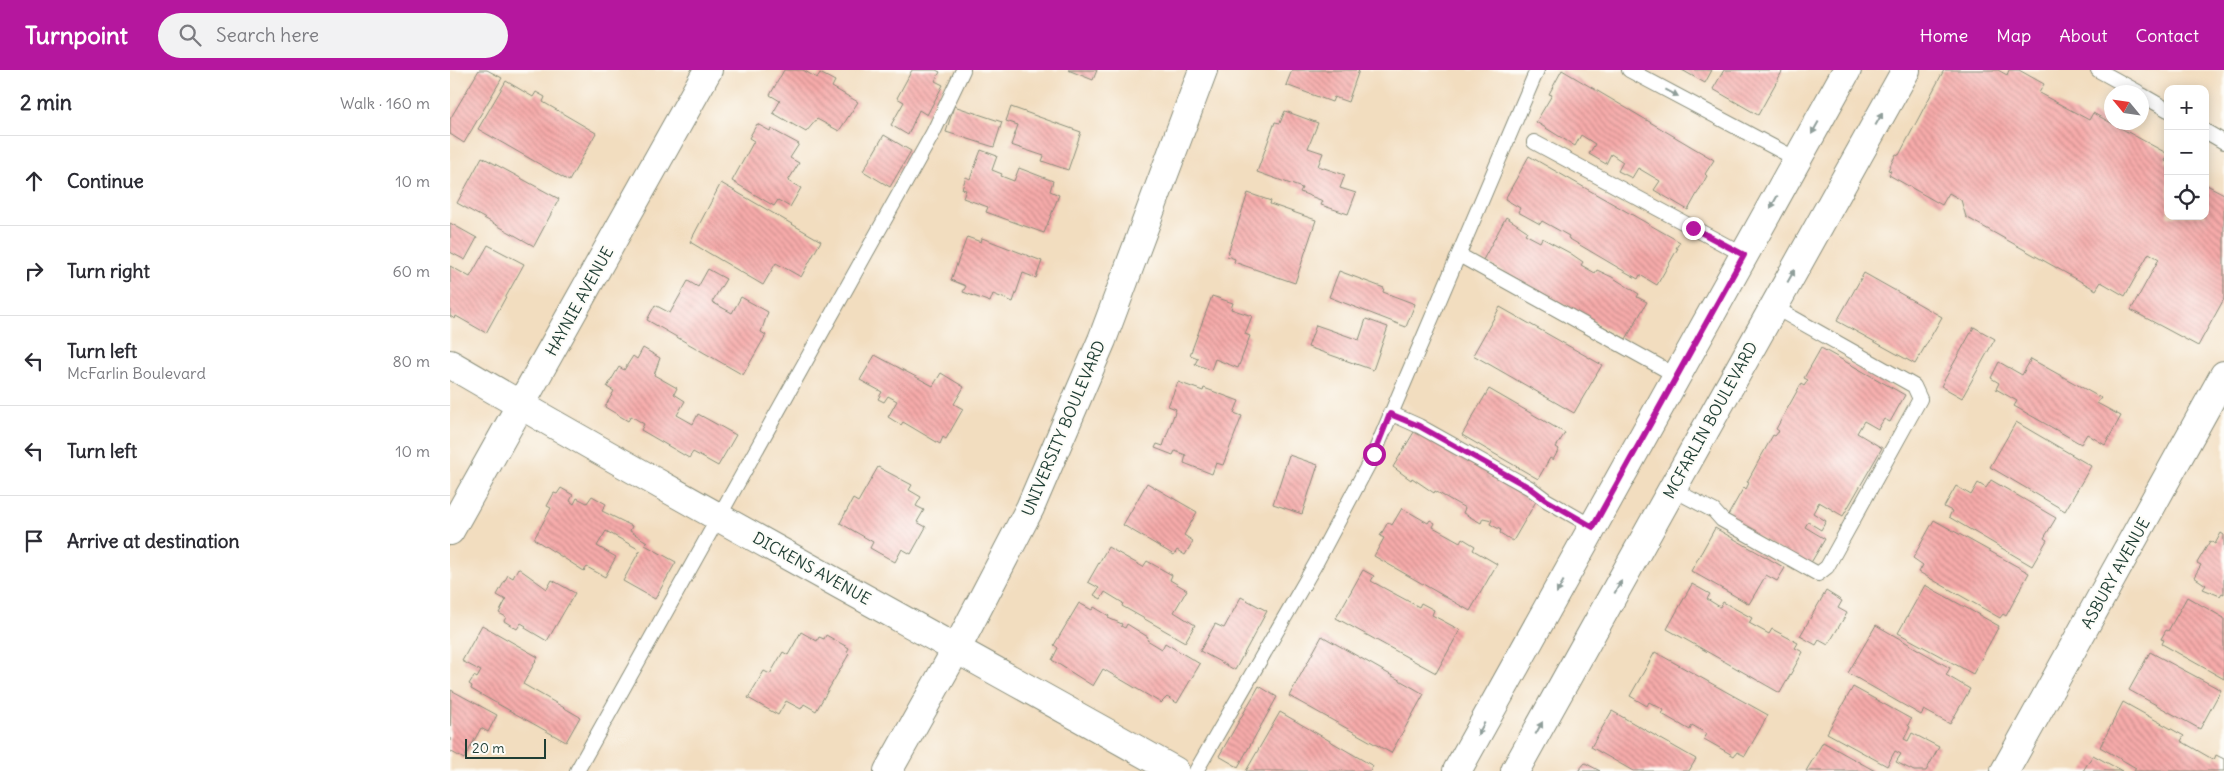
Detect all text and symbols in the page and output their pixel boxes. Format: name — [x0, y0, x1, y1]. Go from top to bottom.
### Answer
search box — [158, 13, 508, 58]
text: Turnpoint — [25, 20, 128, 50]
icon: search — [176, 21, 204, 49]
text: Search here — [216, 23, 319, 47]
text: Home — [1920, 24, 1968, 47]
text: Map — [1996, 24, 2031, 47]
text: About — [2059, 24, 2107, 47]
text: Contact — [2135, 24, 2199, 47]
north arrow — [2104, 85, 2149, 130]
map controls — [2164, 85, 2209, 220]
button: + — [2164, 85, 2209, 130]
text: 2 min — [20, 89, 72, 116]
one-way arrow — [1665, 89, 1679, 97]
text: Walk · 160 m — [340, 93, 430, 113]
one-way arrow — [1875, 112, 1884, 125]
one-way arrow — [1811, 120, 1819, 135]
button: − — [2164, 130, 2209, 175]
icon: ahead — [20, 167, 48, 195]
text: Continue — [67, 169, 144, 193]
text: 10 m — [395, 171, 430, 191]
button: locate — [2164, 175, 2209, 220]
one-way arrow — [1770, 195, 1778, 209]
route end — [1682, 217, 1705, 240]
street label: HAYNIE AVENUE — [541, 243, 617, 359]
icon: right — [20, 257, 48, 285]
text: Turn right — [67, 259, 150, 283]
text: 60 m — [392, 261, 430, 281]
one-way arrow — [1786, 270, 1795, 283]
street label: UNIVERSITY BOULEVARD — [1017, 337, 1109, 519]
street label: MCFARLIN BOULEVARD — [1659, 338, 1761, 502]
text: Turn left — [67, 339, 137, 363]
icon: left — [20, 347, 48, 375]
text: 80 m — [392, 351, 430, 371]
text: McFarlin Boulevard — [67, 363, 206, 383]
icon: left — [20, 437, 48, 465]
text: Turn left — [67, 439, 137, 463]
text: 10 m — [395, 441, 430, 461]
route start — [1363, 443, 1386, 466]
street label: ASBURY AVENUE — [2076, 514, 2154, 632]
icon: arrive — [20, 527, 48, 555]
street label: DICKENS AVENUE — [750, 527, 874, 609]
text: Arrive at destination — [67, 529, 240, 553]
one-way arrow — [1614, 579, 1622, 594]
one-way arrow — [1556, 580, 1564, 594]
one-way arrow — [1477, 722, 1485, 736]
one-way arrow — [1534, 722, 1543, 735]
scale bar — [465, 736, 546, 759]
text: 20 m — [472, 739, 505, 757]

